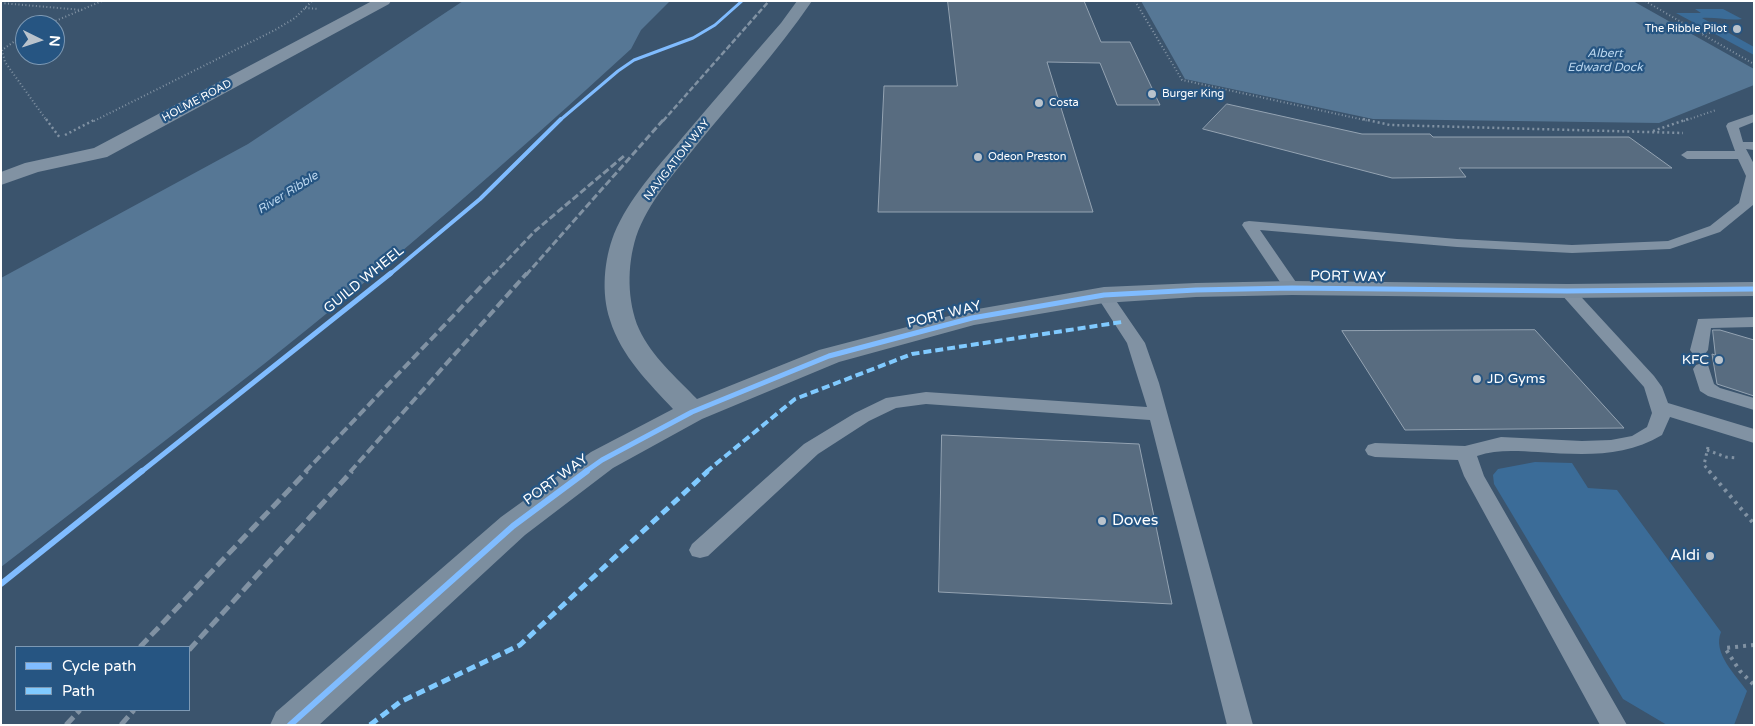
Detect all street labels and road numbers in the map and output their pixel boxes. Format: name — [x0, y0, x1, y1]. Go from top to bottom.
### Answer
street label: HOLME ROAD — [160, 77, 234, 125]
street label: NAVIGATION WAY — [641, 117, 713, 203]
street label: GUILD WHEEL — [321, 243, 407, 317]
street label: PORT WAY — [1310, 268, 1386, 286]
street label: PORT WAY — [905, 298, 983, 332]
street label: PORT WAY — [520, 451, 592, 509]

